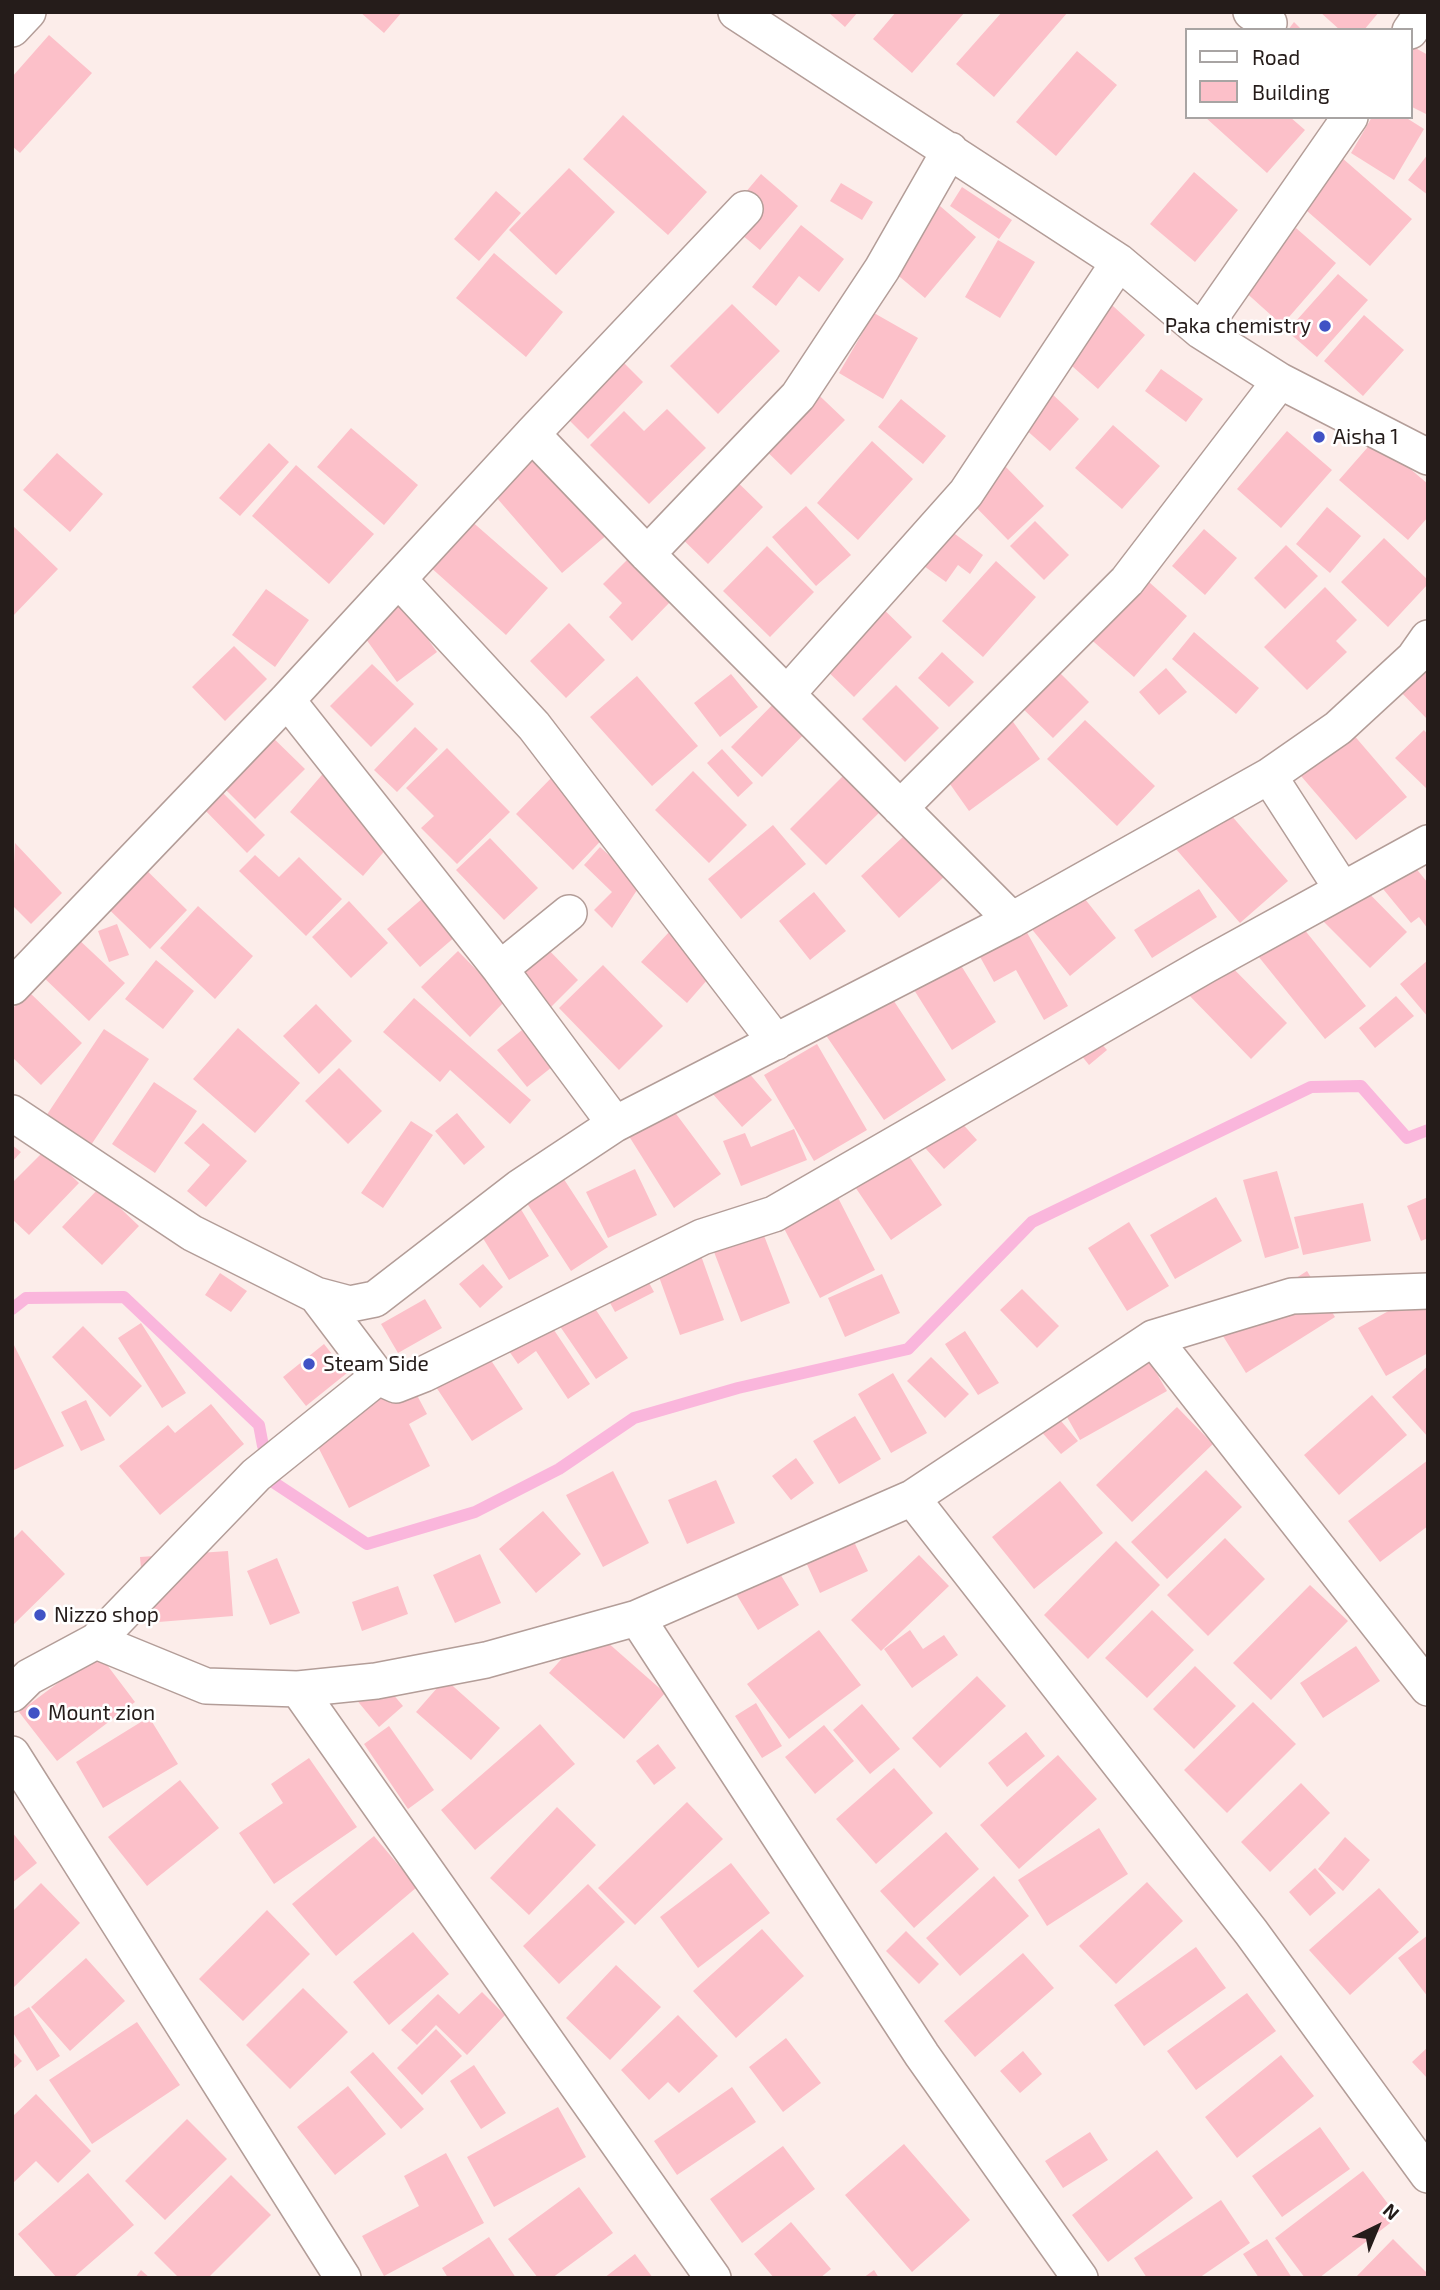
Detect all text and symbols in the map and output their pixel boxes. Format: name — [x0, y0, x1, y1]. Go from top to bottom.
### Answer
legend — [1184, 28, 1412, 119]
text: Road — [1252, 44, 1300, 69]
text: Building — [1252, 79, 1330, 104]
place label: Paka chemistry — [1165, 313, 1311, 339]
marker: Paka chemistry — [1317, 318, 1333, 334]
place label: Aisha 1 — [1333, 424, 1399, 450]
marker: Aisha 1 — [1311, 429, 1327, 445]
place label: Steam Side — [323, 1351, 429, 1377]
marker: Steam Side — [301, 1356, 317, 1372]
place label: Nizzo shop — [54, 1602, 159, 1628]
marker: Nizzo shop — [32, 1607, 48, 1623]
place label: Mount zion — [48, 1700, 155, 1726]
marker: Mount zion — [26, 1705, 42, 1721]
north arrow — [1342, 2192, 1412, 2262]
text: N — [1379, 2198, 1405, 2224]

